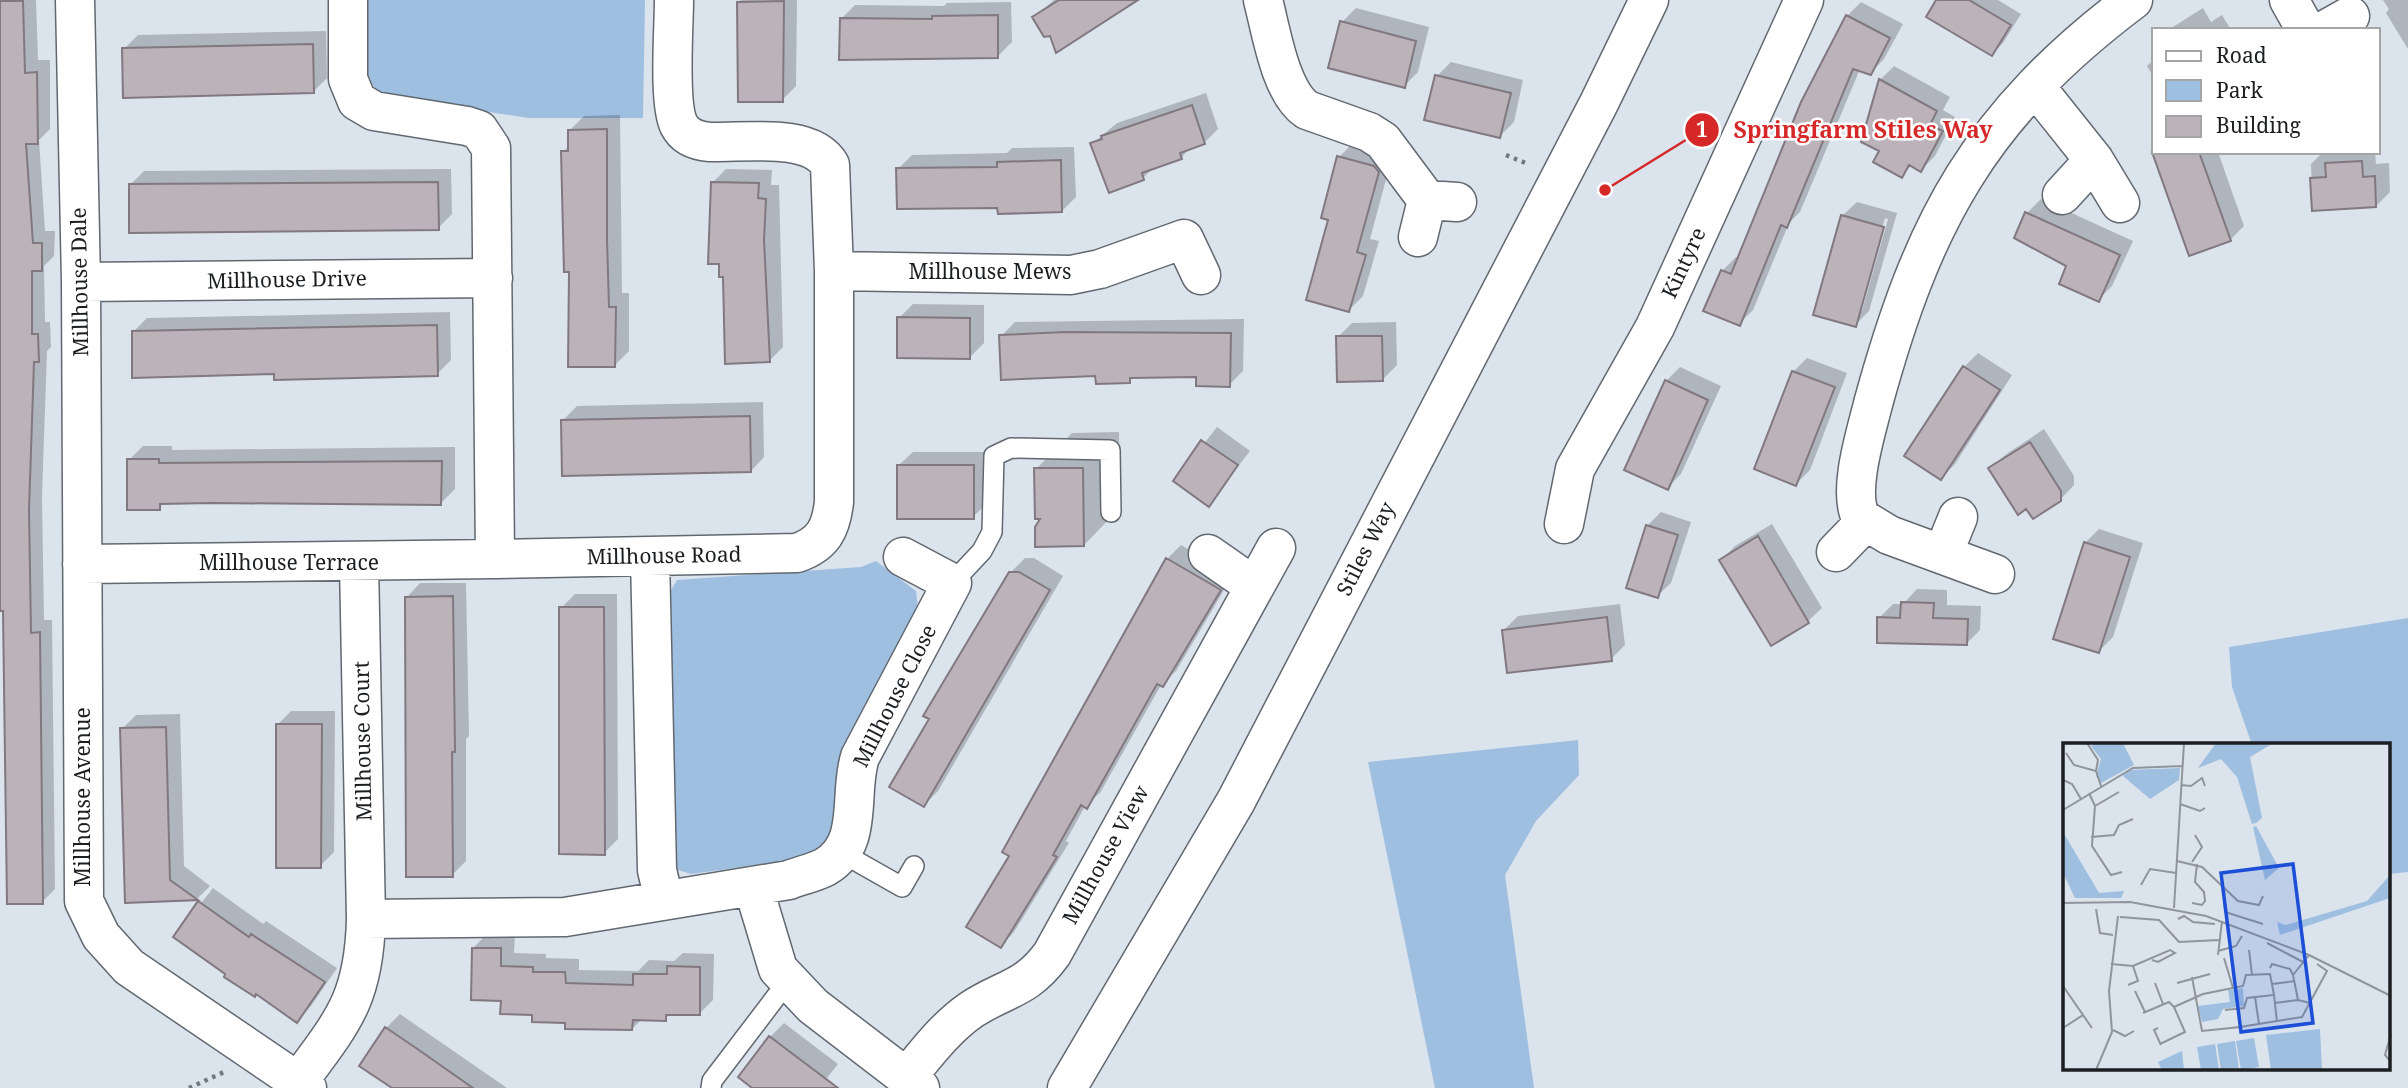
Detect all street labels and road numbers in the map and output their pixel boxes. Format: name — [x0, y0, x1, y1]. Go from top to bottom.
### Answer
street label: Millhouse Dale — [64, 207, 94, 357]
street label: Kintyre — [1654, 223, 1712, 303]
street label: Millhouse Mews — [909, 257, 1071, 285]
street label: Millhouse Drive — [207, 264, 367, 294]
street label: Stiles Way — [1329, 497, 1401, 600]
street label: Millhouse Road — [586, 540, 742, 570]
street label: Millhouse Terrace — [199, 548, 379, 576]
street label: Millhouse Close — [846, 619, 942, 772]
street label: Millhouse Court — [347, 661, 377, 821]
street label: Millhouse Avenue — [68, 707, 96, 887]
street label: Millhouse View — [1055, 779, 1155, 929]

